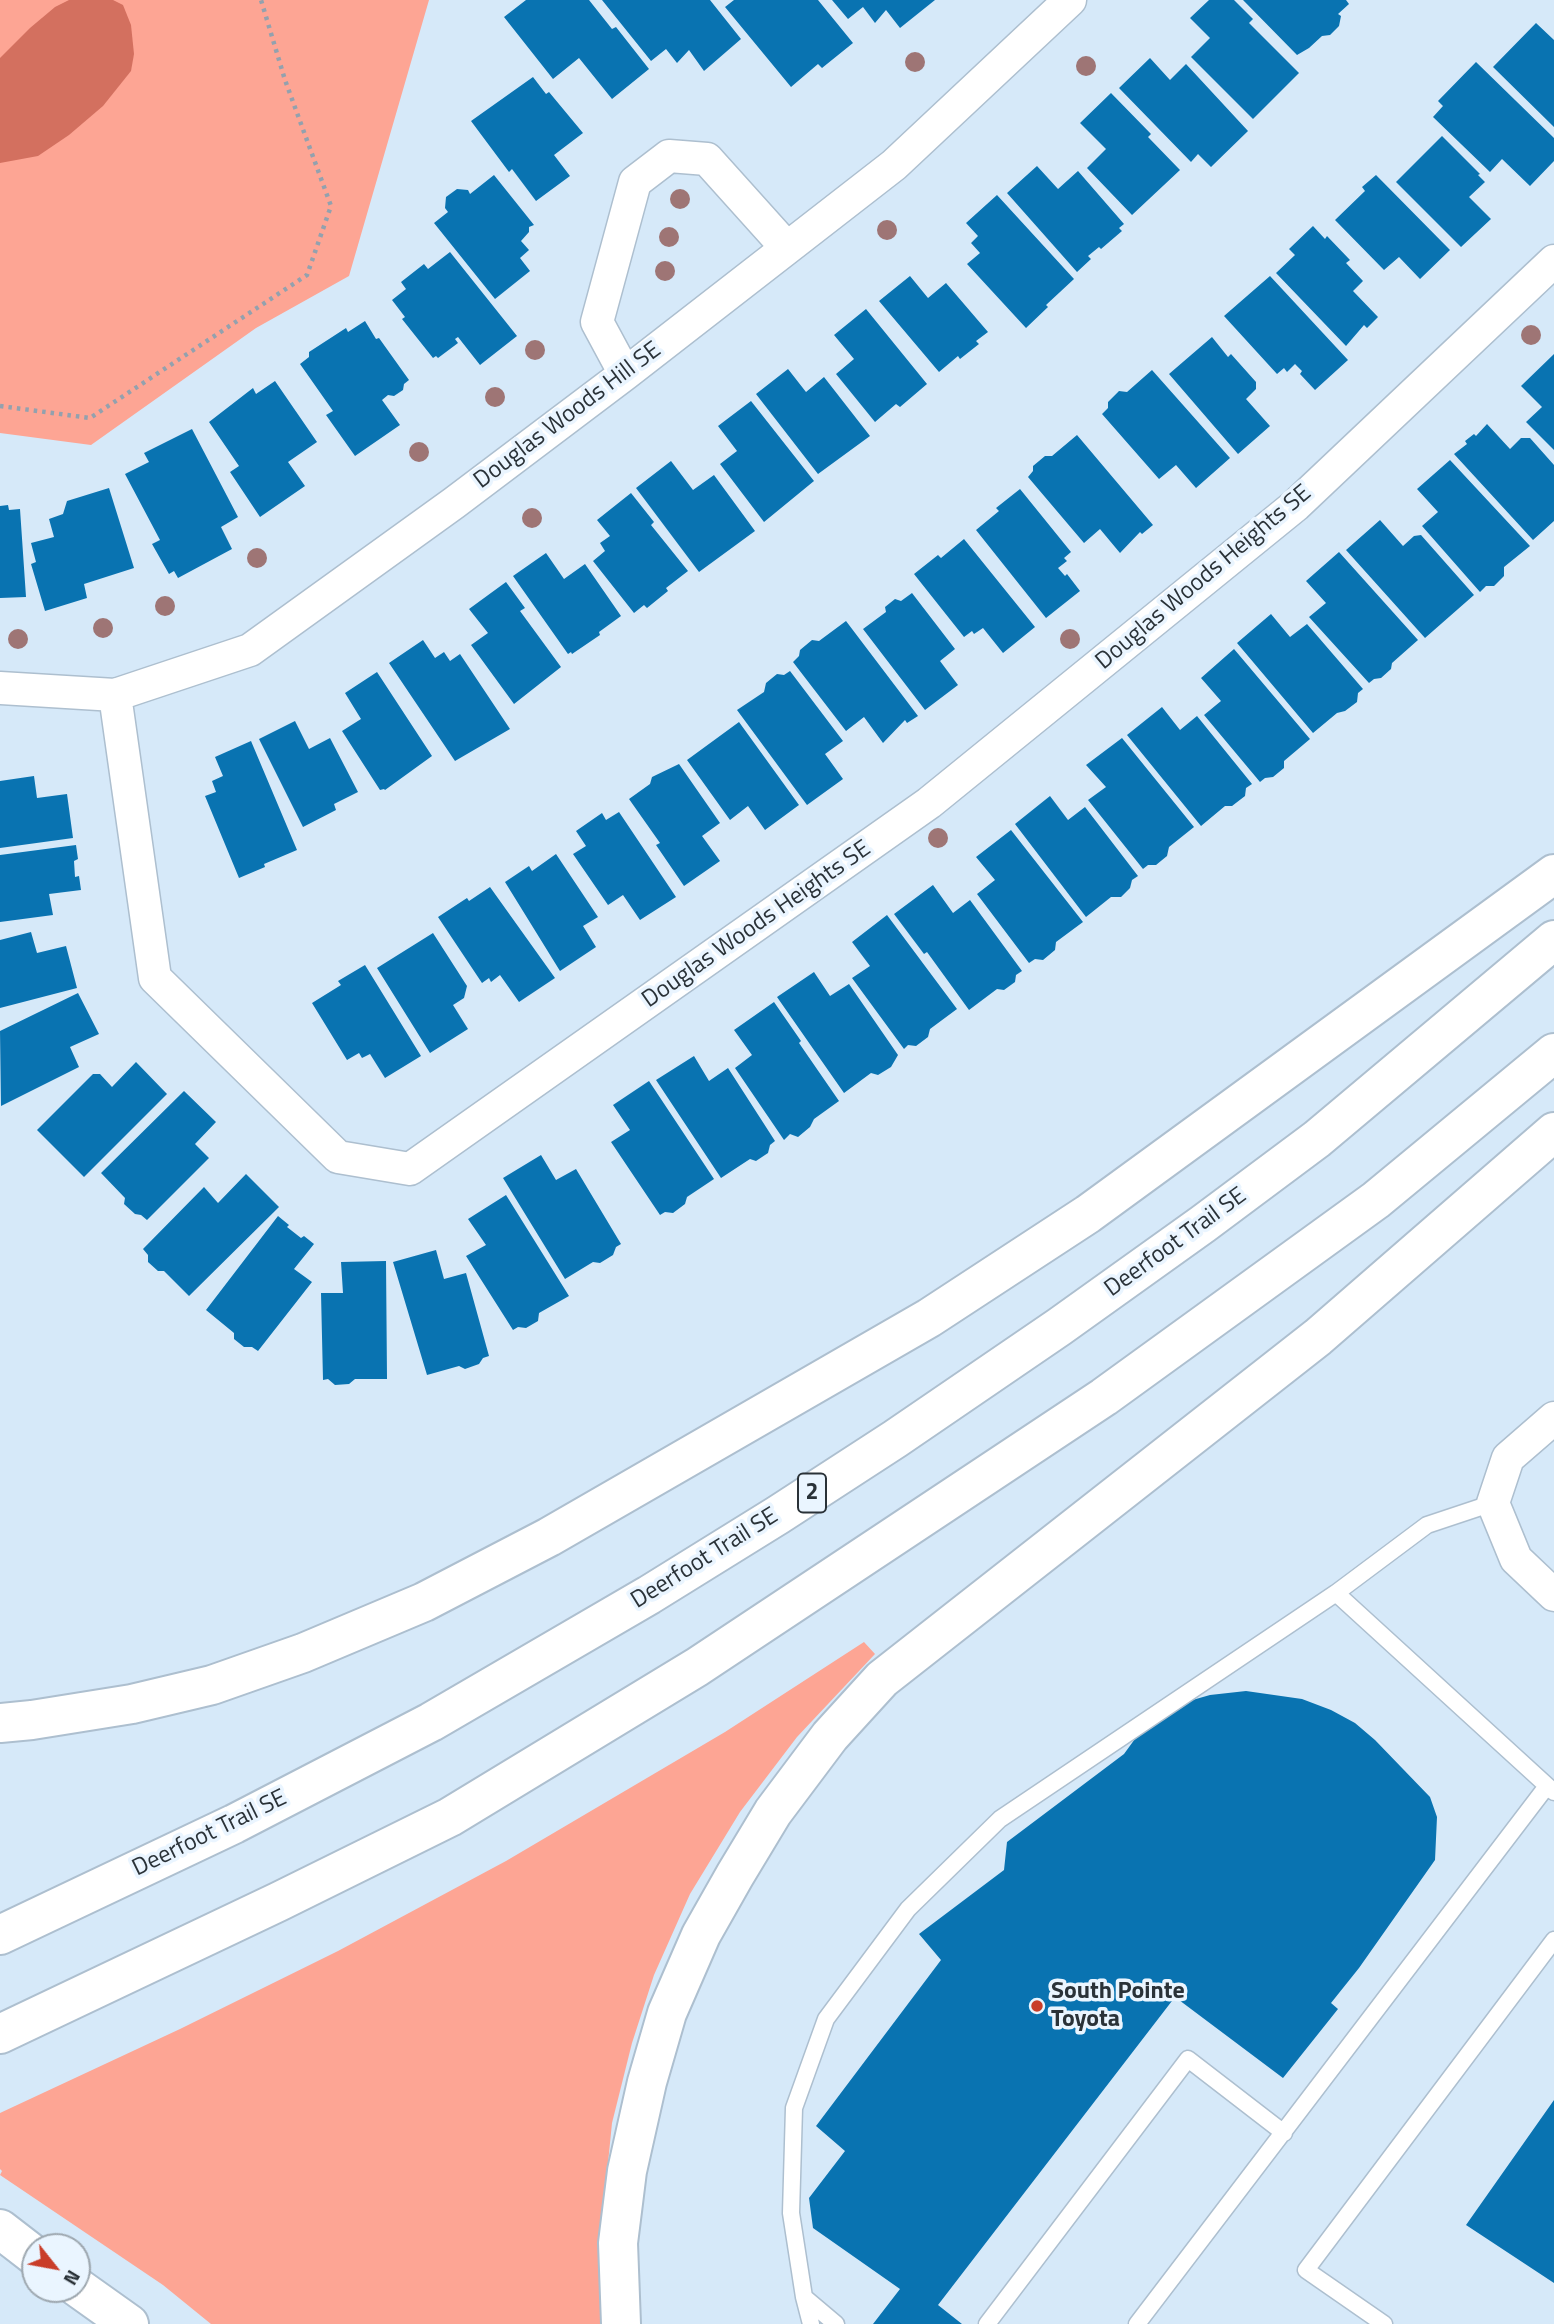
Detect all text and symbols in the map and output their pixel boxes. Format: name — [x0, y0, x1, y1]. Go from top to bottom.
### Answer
street label: Douglas Woods Hill SE — [469, 336, 667, 496]
street label: Douglas Woods Heights SE — [1090, 479, 1318, 677]
street label: Douglas Woods Heights SE — [637, 835, 877, 1015]
street label: Deerfoot Trail SE — [1100, 1182, 1252, 1304]
road number: 2 — [798, 1474, 826, 1512]
street label: Deerfoot Trail SE — [626, 1502, 784, 1616]
street label: Deerfoot Trail SE — [128, 1784, 292, 1884]
place label: South Pointe Toyota — [1051, 1978, 1185, 2034]
marker: South Pointe Toyota — [1029, 1998, 1045, 2014]
north arrow — [21, 2233, 91, 2303]
text: N — [57, 2265, 89, 2291]

